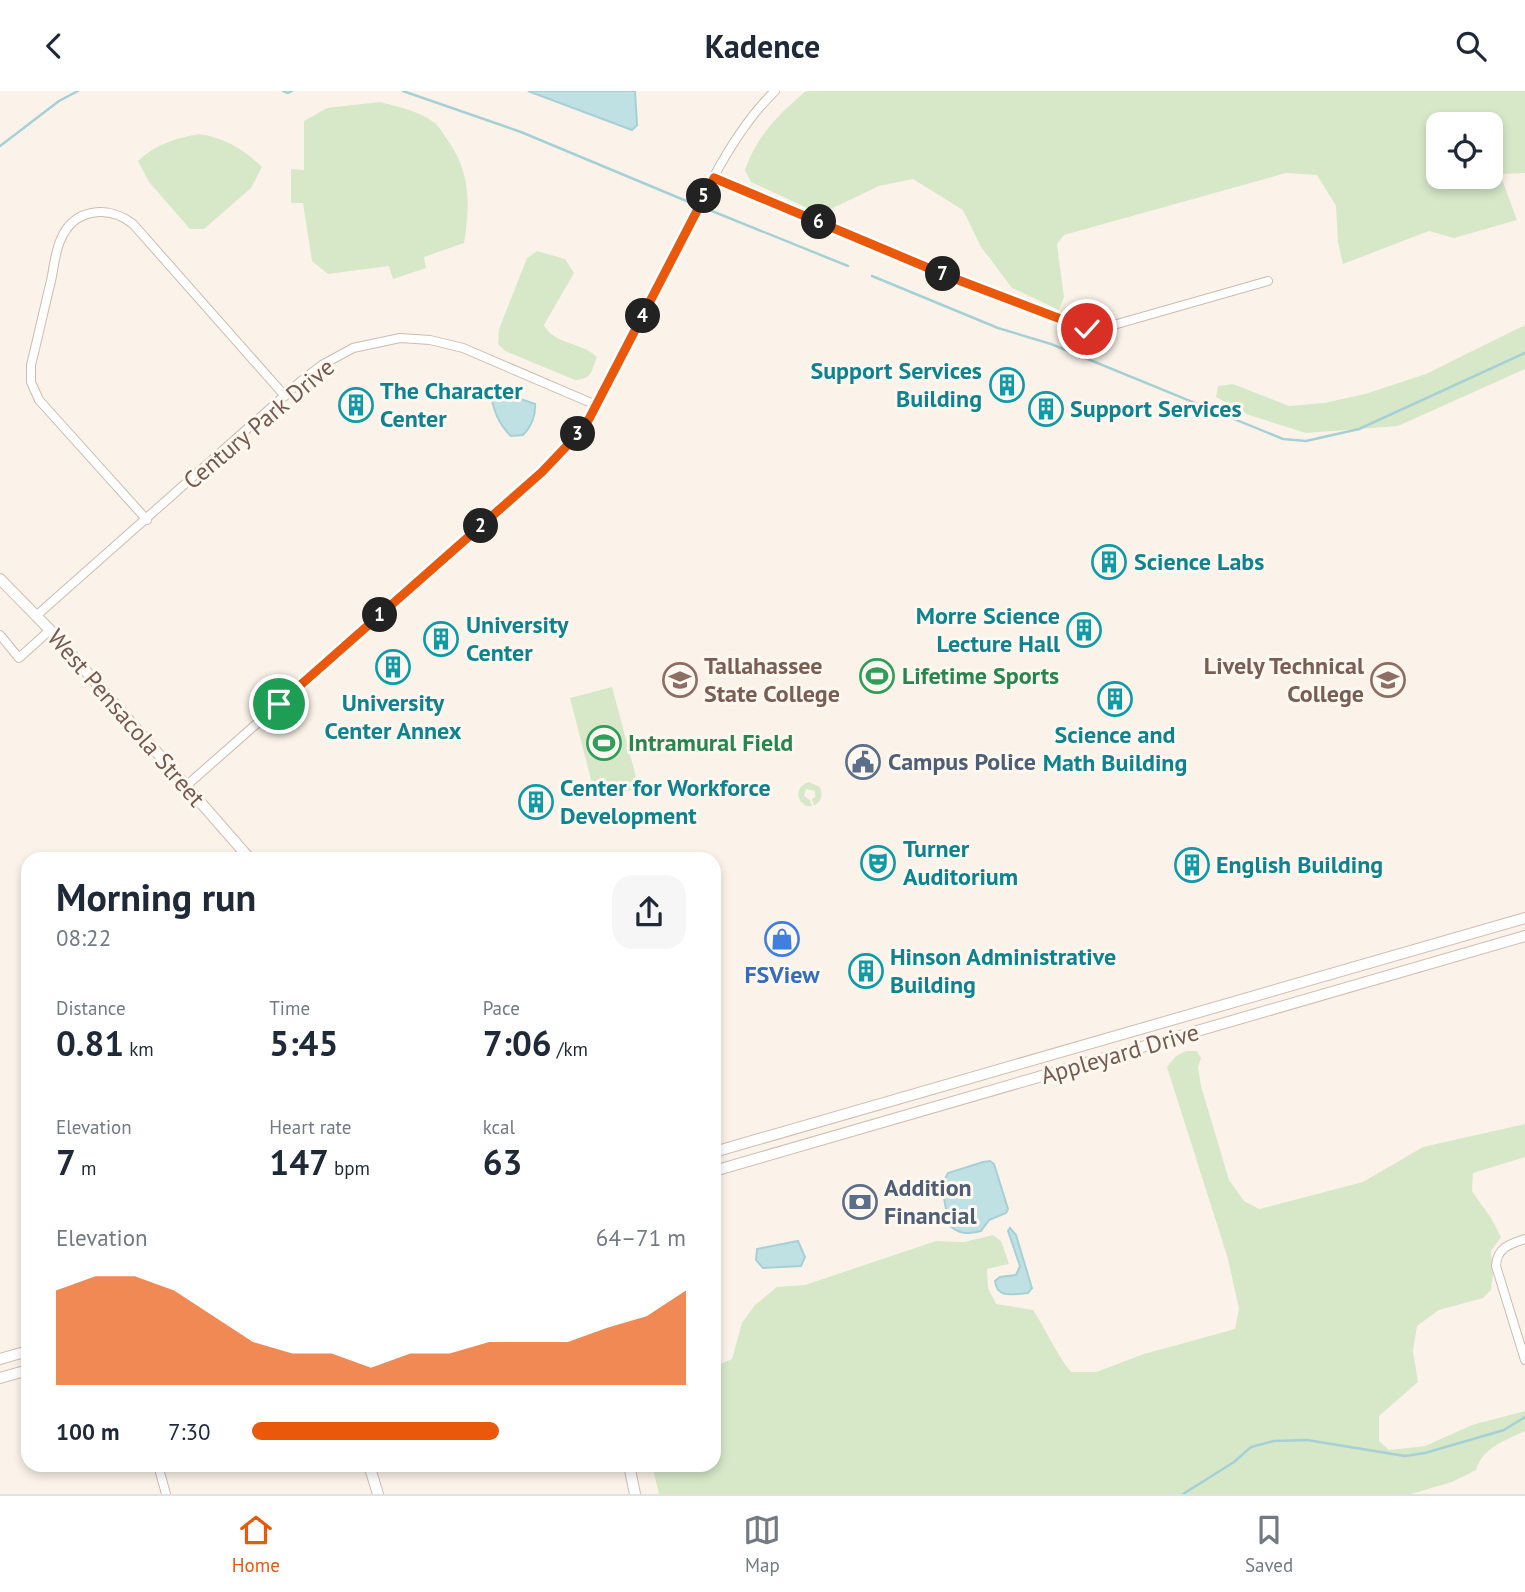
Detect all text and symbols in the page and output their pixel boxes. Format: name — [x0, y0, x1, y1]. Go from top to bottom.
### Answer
text: Kadence — [705, 25, 820, 67]
icon: back — [35, 27, 73, 65]
icon: search — [1452, 27, 1490, 65]
map controls — [1426, 112, 1503, 189]
button: locate — [1426, 112, 1503, 189]
pin: 5 — [686, 179, 722, 213]
text: 5 — [698, 183, 709, 207]
pin: 6 — [802, 205, 836, 239]
text: 6 — [813, 209, 824, 233]
pin: 7 — [926, 257, 960, 291]
text: 7 — [937, 261, 948, 285]
pin: 4 — [626, 299, 660, 334]
pin — [1057, 299, 1117, 359]
text: 4 — [637, 303, 648, 327]
icon: check — [1068, 310, 1106, 348]
street label: Century Park Drive — [177, 351, 341, 496]
place label: Support Services Building — [810, 355, 982, 414]
building icon: Support Services Building — [988, 366, 1026, 404]
place label: The Character Center — [380, 375, 523, 434]
building icon: The Character Center — [337, 386, 375, 424]
building icon: Support Services — [1027, 390, 1065, 428]
place label: Support Services — [1070, 393, 1242, 424]
pin: 3 — [560, 417, 596, 451]
text: 3 — [572, 421, 583, 445]
pin: 2 — [463, 509, 498, 543]
text: 2 — [475, 513, 486, 537]
building icon: Science Labs — [1090, 543, 1128, 581]
place label: Science Labs — [1134, 546, 1264, 577]
pin: 1 — [362, 597, 398, 633]
place label: Morre Science Lecture Hall — [916, 600, 1061, 659]
text: 1 — [374, 602, 385, 626]
place label: University Center — [466, 609, 569, 668]
building icon: Morre Science Lecture Hall — [1065, 611, 1103, 649]
building icon: University Center — [422, 620, 460, 658]
street label: West Pensacola Street — [41, 622, 212, 813]
building icon: University Center Annex — [374, 648, 412, 686]
place label: Tallahassee State College — [704, 650, 840, 709]
place label: Lively Technical College — [1204, 650, 1365, 709]
sports icon: Lifetime Sports — [858, 657, 896, 695]
place label: Lifetime Sports — [902, 660, 1059, 691]
school or university icon: Tallahassee State College — [661, 661, 699, 699]
school or university icon: Lively Technical College — [1369, 661, 1407, 699]
pin — [249, 674, 309, 734]
building icon: Science and Math Building — [1096, 680, 1134, 718]
icon: arrive — [260, 685, 298, 723]
place label: University Center Annex — [325, 687, 462, 746]
place label: Science and Math Building — [1043, 719, 1187, 778]
sports icon: Intramural Field — [585, 724, 623, 762]
place label: Intramural Field — [628, 727, 793, 758]
public building icon: Campus Police — [844, 743, 882, 781]
place label: Campus Police — [888, 746, 1036, 777]
place label: Center for Workforce Development — [560, 772, 771, 831]
building icon: Center for Workforce Development — [517, 783, 555, 821]
place label: Turner Auditorium — [903, 833, 1018, 892]
theatre icon: Turner Auditorium — [859, 844, 897, 882]
building icon: English Building — [1173, 846, 1211, 884]
place label: English Building — [1216, 849, 1383, 880]
text: Morning run — [56, 872, 256, 921]
button: share — [612, 875, 686, 949]
shop icon: FSView — [763, 920, 801, 958]
text: 08:22 — [56, 923, 111, 952]
place label: Hinson Administrative Building — [890, 941, 1116, 1000]
building icon: Hinson Administrative Building — [847, 952, 885, 990]
place label: FSView — [744, 959, 820, 990]
text: Distance — [56, 996, 126, 1020]
text: Time — [269, 996, 310, 1020]
text: Pace — [483, 996, 520, 1020]
street label: Appleyard Drive — [1037, 1016, 1202, 1091]
text: 0.81 — [56, 1020, 124, 1066]
text: 5:45 — [269, 1020, 338, 1066]
text: 7:06 — [483, 1020, 552, 1066]
text: km — [124, 1037, 154, 1061]
text: /km — [552, 1037, 588, 1061]
text: Elevation — [56, 1115, 132, 1139]
text: Heart rate — [269, 1115, 351, 1139]
text: kcal — [483, 1115, 515, 1139]
text: 7 — [56, 1139, 76, 1185]
text: 147 — [269, 1139, 329, 1185]
text: 63 — [483, 1139, 522, 1185]
text: m — [76, 1156, 96, 1180]
text: bpm — [329, 1156, 370, 1180]
place label: Addition Financial — [884, 1172, 977, 1231]
bank icon: Addition Financial — [841, 1183, 879, 1221]
text: Elevation — [56, 1223, 148, 1252]
text: 64–71 m — [596, 1223, 686, 1252]
text: 100 m — [56, 1417, 119, 1446]
text: 7:30 — [168, 1417, 211, 1446]
tab: Home — [232, 1511, 280, 1577]
tab: Map — [743, 1511, 781, 1577]
tab: Saved — [1245, 1511, 1293, 1577]

